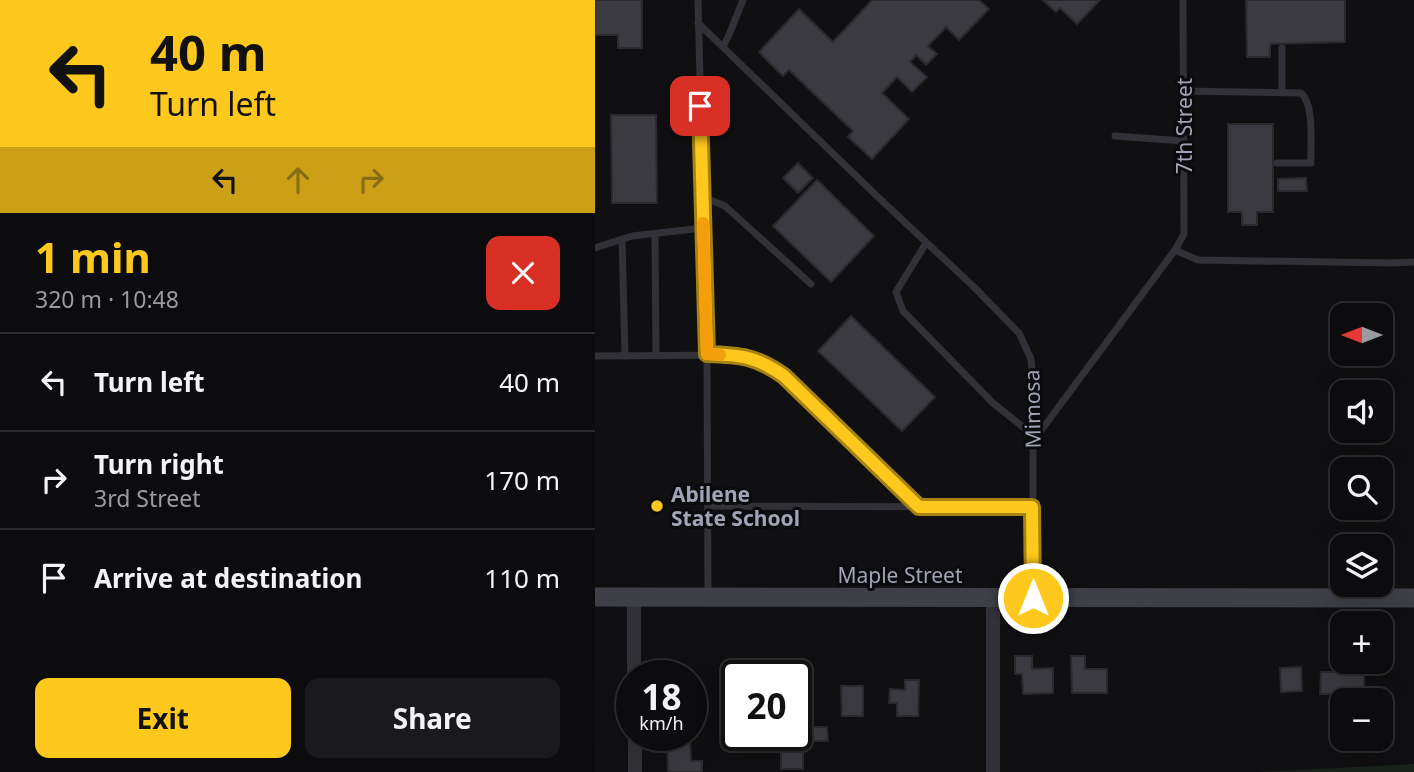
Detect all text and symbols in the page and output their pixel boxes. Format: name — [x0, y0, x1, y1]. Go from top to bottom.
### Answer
text: 40 m — [150, 19, 267, 85]
icon: left — [35, 28, 126, 119]
pin — [670, 76, 730, 136]
street label: 7th Street — [1170, 77, 1198, 174]
text: Turn left — [150, 82, 276, 125]
icon: arrive — [681, 87, 719, 125]
icon: left — [206, 161, 244, 199]
icon: ahead — [279, 161, 317, 199]
icon: right — [352, 161, 390, 199]
text: 1 min — [35, 228, 151, 285]
button: close — [486, 236, 560, 310]
text: 320 m · 10:48 — [35, 283, 179, 315]
north arrow — [1330, 303, 1393, 366]
map controls — [1330, 303, 1393, 751]
icon: left — [35, 363, 73, 401]
text: Turn left — [94, 364, 205, 400]
text: 40 m — [499, 364, 560, 400]
street label: Mimosa — [1017, 369, 1047, 449]
button: sound — [1330, 380, 1393, 443]
text: Turn right — [94, 446, 224, 482]
button: search — [1330, 457, 1393, 520]
icon: right — [35, 461, 73, 499]
text: 170 m — [484, 462, 560, 498]
place label: Abilene State School — [671, 480, 800, 532]
text: 3rd Street — [94, 482, 201, 514]
marker: Abilene State School — [649, 498, 665, 514]
button: layers — [1330, 534, 1393, 597]
icon: arrive — [35, 559, 73, 597]
text: Arrive at destination — [94, 560, 363, 596]
text: 110 m — [484, 560, 560, 596]
street label: Maple Street — [837, 561, 963, 589]
position arrow — [996, 561, 1070, 635]
button: + — [1330, 611, 1393, 674]
speed limit sign: 20 — [721, 660, 812, 751]
text: 18 — [641, 673, 682, 720]
button: Exit — [35, 678, 291, 758]
button: Share — [305, 678, 560, 758]
button: − — [1330, 688, 1393, 751]
text: km/h — [639, 711, 684, 735]

